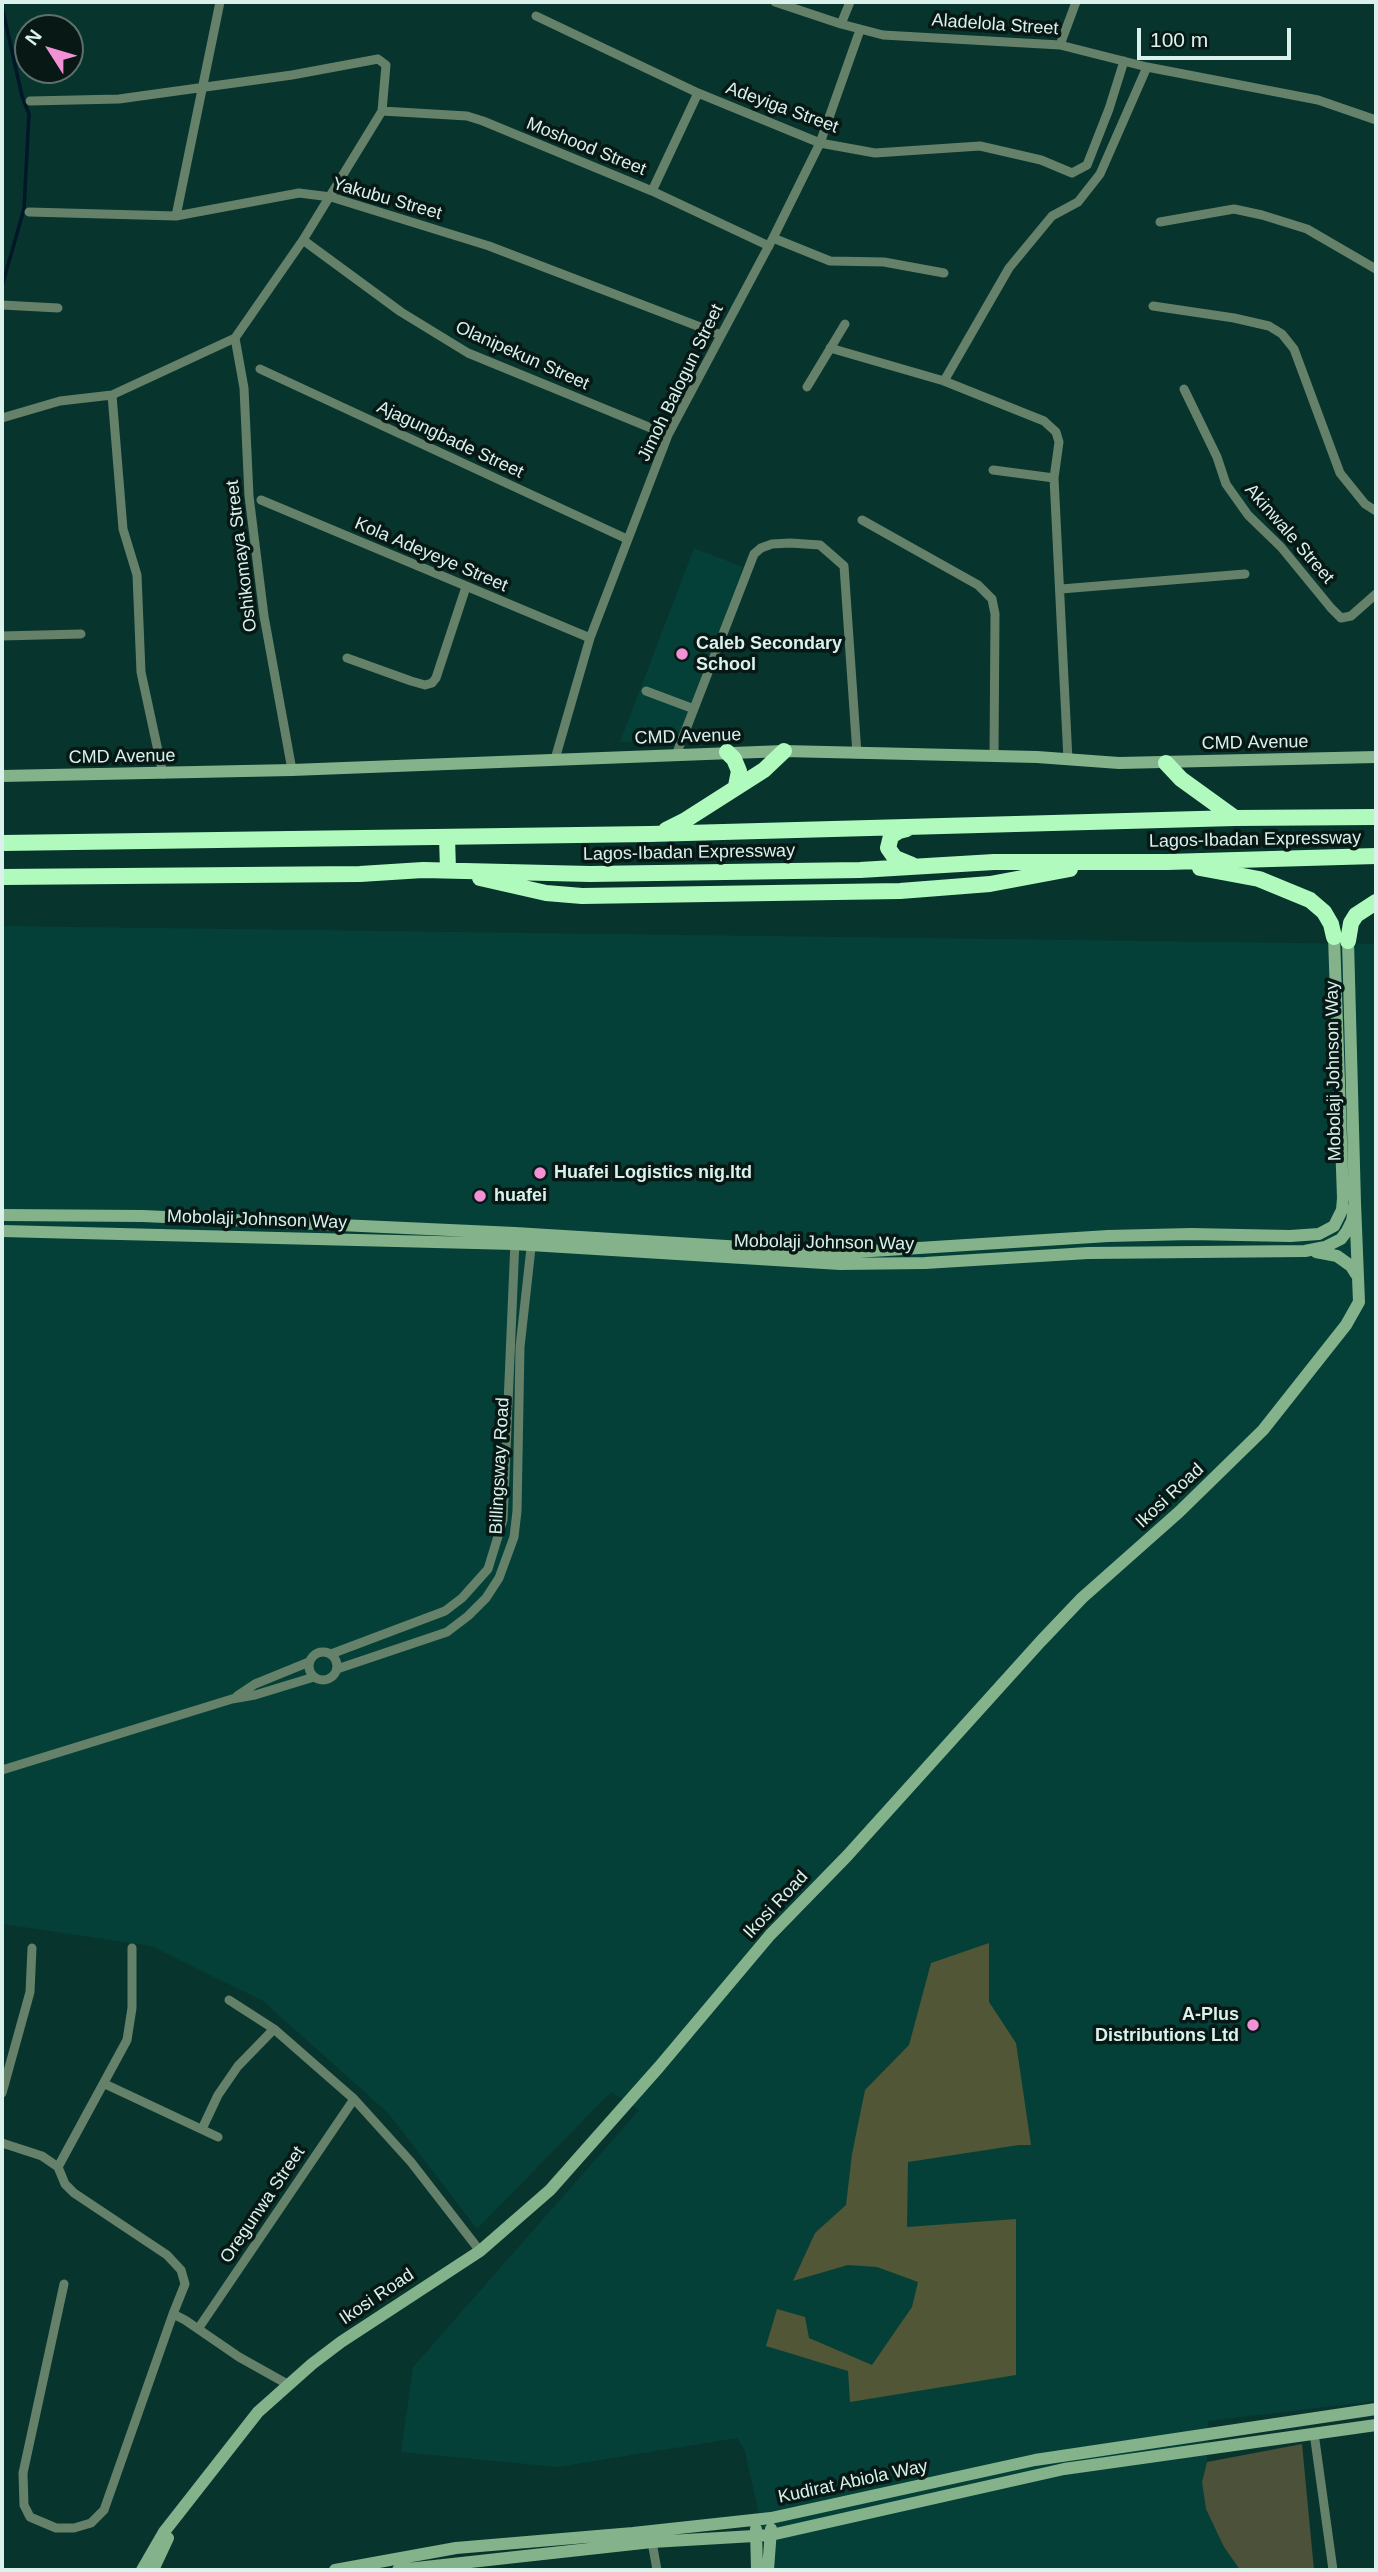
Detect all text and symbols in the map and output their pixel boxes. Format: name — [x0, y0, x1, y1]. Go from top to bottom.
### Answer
street label: Aladelola Street — [931, 10, 1059, 40]
north arrow — [14, 14, 84, 84]
scale bar — [1140, 14, 1294, 58]
text: N — [21, 25, 46, 49]
text: 100 m — [1150, 28, 1208, 51]
street label: Adeyiga Street — [723, 78, 841, 138]
street label: Moshood Street — [523, 113, 649, 181]
street label: Yakubu Street — [330, 173, 444, 225]
street label: Jimoh Balogun Street — [634, 301, 728, 465]
street label: Olanipekun Street — [452, 317, 592, 395]
street label: Ajagungbade Street — [373, 397, 527, 483]
street label: Oshikomaya Street — [222, 479, 262, 633]
street label: Akinwale Street — [1240, 480, 1338, 588]
street label: Kola Adeyeye Street — [351, 513, 511, 597]
place label: Caleb Secondary School — [696, 633, 842, 676]
marker: Caleb Secondary School — [674, 646, 690, 662]
street label: CMD Avenue — [634, 724, 742, 750]
street label: CMD Avenue — [1201, 731, 1309, 755]
street label: CMD Avenue — [68, 745, 176, 769]
street label: Lagos-Ibadan Expressway — [1149, 827, 1361, 853]
street label: Lagos-Ibadan Expressway — [583, 840, 795, 866]
street label: Mobolaji Johnson Way — [1322, 981, 1346, 1161]
place label: Huafei Logistics nig.ltd — [554, 1162, 752, 1184]
marker: Huafei Logistics nig.ltd — [532, 1165, 548, 1181]
place label: huafei — [494, 1185, 547, 1207]
marker: huafei — [472, 1188, 488, 1204]
street label: Mobolaji Johnson Way — [166, 1206, 348, 1234]
street label: Mobolaji Johnson Way — [734, 1231, 914, 1255]
street label: Billingsway Road — [486, 1397, 514, 1535]
street label: Ikosi Road — [1132, 1459, 1208, 1533]
street label: Ikosi Road — [739, 1867, 813, 1943]
place label: A-Plus Distributions Ltd — [1095, 2004, 1239, 2046]
marker: A-Plus Distributions Ltd — [1245, 2017, 1261, 2033]
street label: Oregunwa Street — [216, 2143, 310, 2267]
street label: Ikosi Road — [336, 2264, 418, 2330]
street label: Kudirat Abiola Way — [776, 2456, 930, 2508]

